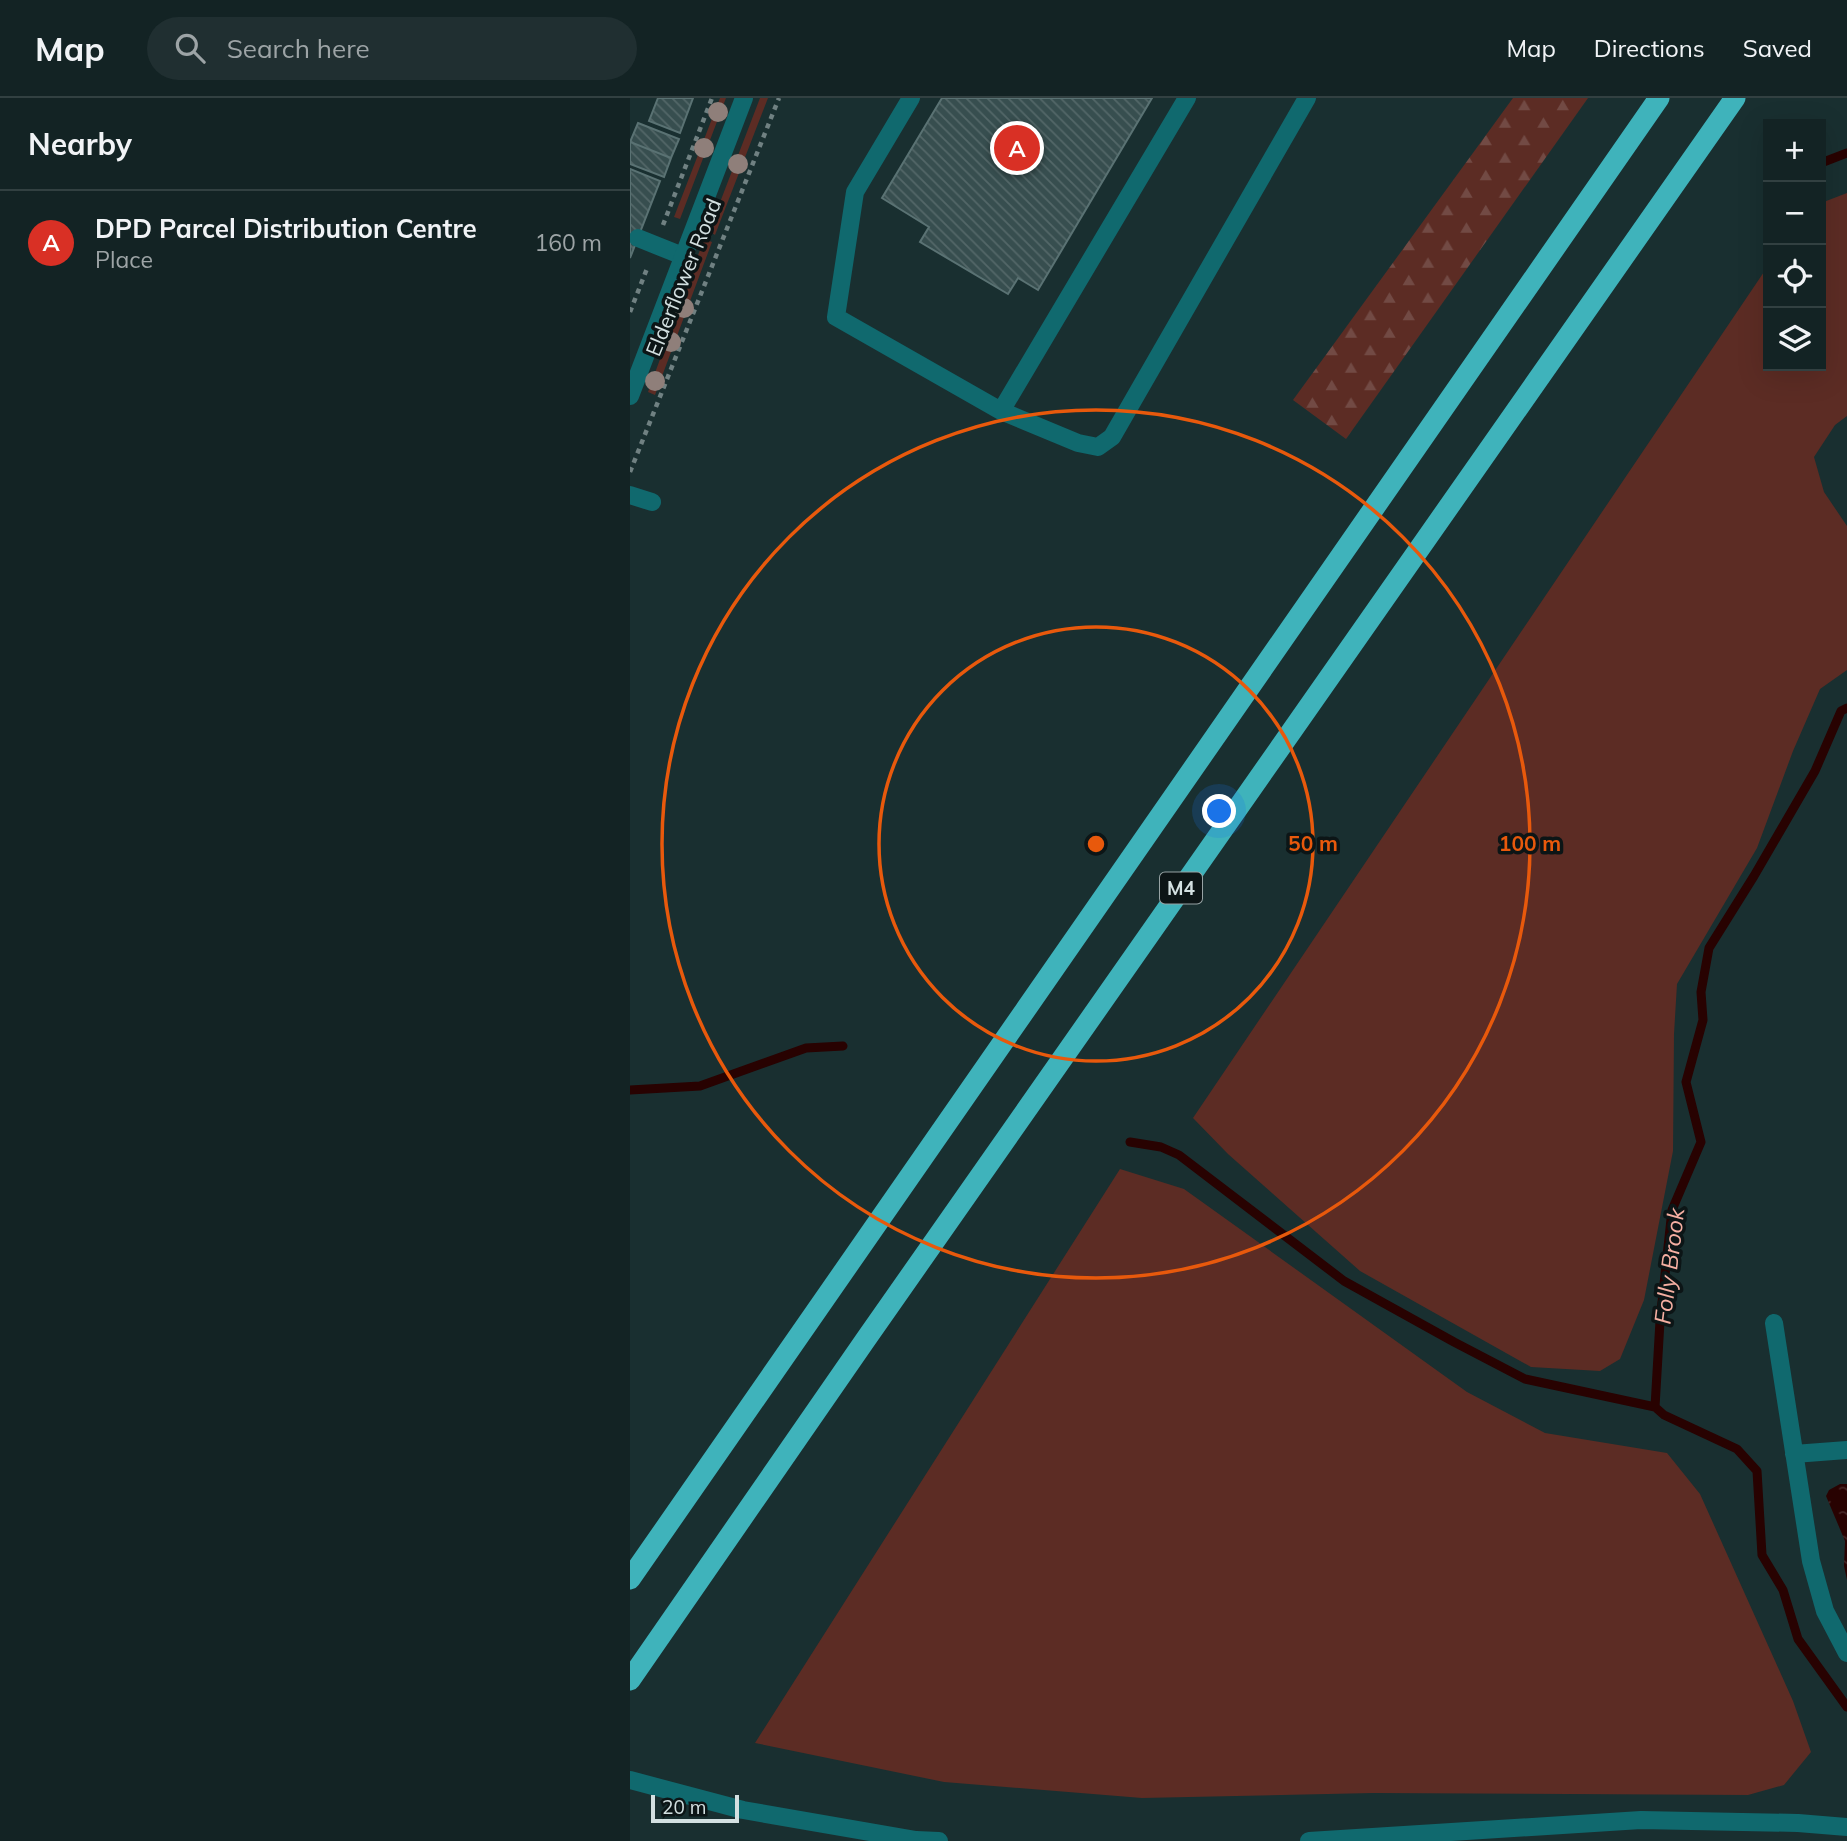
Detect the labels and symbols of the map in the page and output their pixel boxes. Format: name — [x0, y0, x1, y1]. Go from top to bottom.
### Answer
pin: A — [994, 122, 1040, 174]
street label: Elderflower Road — [640, 194, 726, 360]
your location — [1202, 794, 1236, 828]
text: 50 m — [1288, 830, 1338, 856]
text: 100 m — [1499, 830, 1561, 856]
centre of rings — [1084, 832, 1108, 856]
road number: M4 — [1160, 873, 1202, 904]
water label: Folly Brook — [1647, 1205, 1691, 1326]
scale bar — [651, 1792, 738, 1824]

